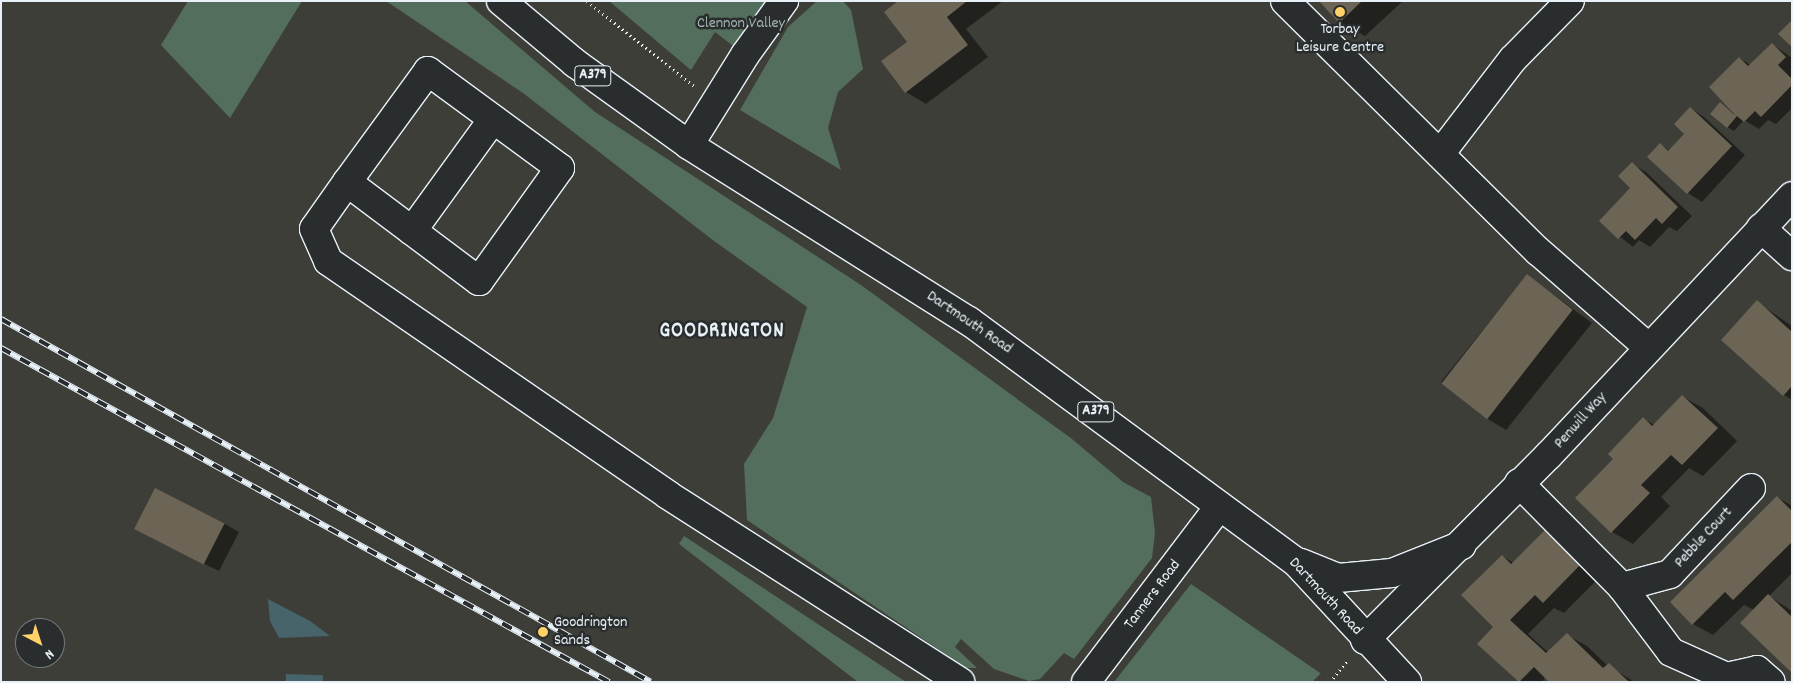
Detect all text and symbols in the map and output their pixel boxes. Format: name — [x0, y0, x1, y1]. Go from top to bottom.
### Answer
marker: Torbay Leisure Centre — [1334, 6, 1346, 18]
park label: Clennon Valley — [697, 14, 785, 34]
place label: Torbay Leisure Centre — [1296, 20, 1384, 58]
road number: A379 — [574, 64, 612, 88]
street label: Dartmouth Road — [922, 287, 1016, 359]
district label: GOODRINGTON — [658, 319, 786, 345]
street label: Penwill Way — [1551, 389, 1611, 453]
road number: A379 — [1077, 400, 1115, 424]
street label: Pebble Court — [1671, 504, 1737, 572]
street label: Dartmouth Road — [1284, 554, 1366, 640]
street label: Tanners Road — [1121, 556, 1185, 634]
place label: Goodrington Sands — [554, 613, 628, 651]
north arrow — [15, 618, 65, 668]
marker: Goodrington Sands — [536, 625, 550, 639]
text: N — [40, 644, 58, 664]

